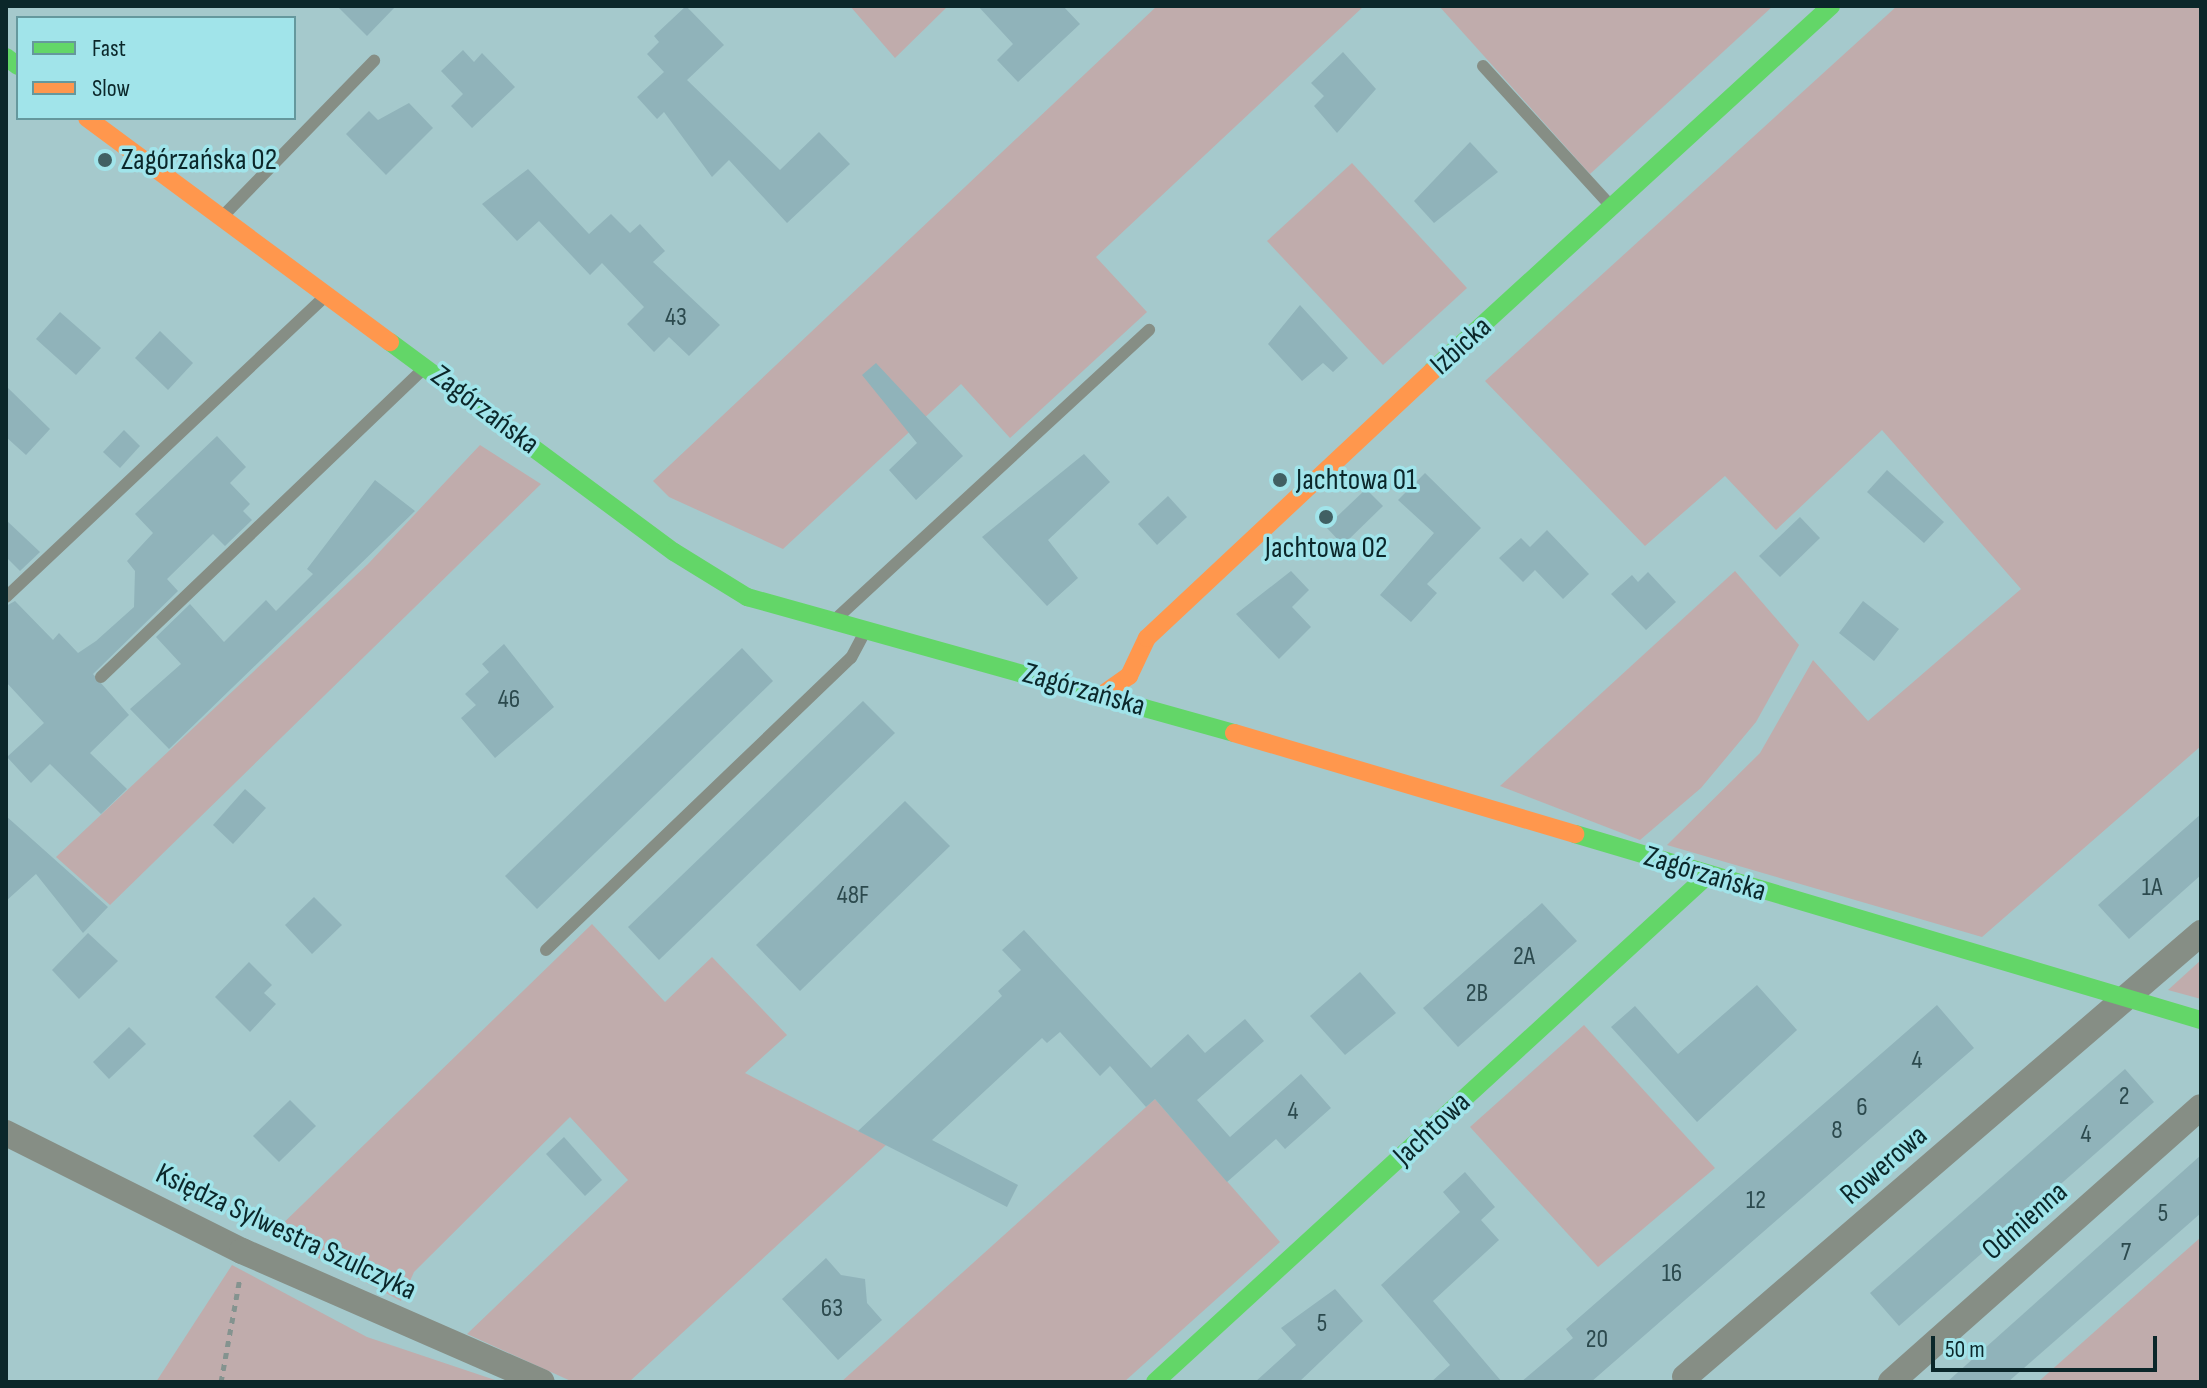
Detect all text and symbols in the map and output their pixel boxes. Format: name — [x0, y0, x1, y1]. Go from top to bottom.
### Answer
legend — [16, 16, 296, 120]
text: Fast — [92, 34, 126, 63]
text: Slow — [92, 74, 130, 103]
place label: Zagórzańska 02 — [121, 142, 277, 178]
marker: Zagórzańska 02 — [96, 151, 114, 169]
house number: 43 — [665, 302, 687, 334]
street label: Izbicka — [1423, 309, 1499, 383]
street label: Zagórzańska — [424, 358, 546, 462]
place label: Jachtowa 01 — [1296, 462, 1417, 498]
marker: Jachtowa 01 — [1271, 471, 1289, 489]
marker: Jachtowa 02 — [1317, 508, 1335, 526]
place label: Jachtowa 02 — [1265, 530, 1387, 566]
street label: Zagórzańska — [1019, 655, 1149, 725]
house number: 46 — [498, 684, 520, 716]
street label: Zagórzańska — [1640, 838, 1770, 910]
house number: 1A — [2142, 872, 2162, 904]
house number: 48F — [837, 880, 869, 912]
house number: 2A — [1513, 941, 1535, 973]
house number: 2B — [1466, 978, 1488, 1010]
house number: 4 — [1912, 1045, 1922, 1077]
house number: 2 — [2119, 1081, 2129, 1113]
street label: Jachtowa — [1386, 1084, 1478, 1174]
house number: 6 — [1856, 1092, 1868, 1124]
house number: 4 — [1288, 1096, 1298, 1128]
house number: 8 — [1831, 1115, 1843, 1147]
street label: Rowerowa — [1833, 1118, 1935, 1212]
house number: 4 — [2081, 1119, 2091, 1151]
street label: Księdza Sylwestra Szulczyka — [150, 1156, 422, 1308]
street label: Odmienna — [1975, 1174, 2075, 1268]
house number: 12 — [1746, 1185, 1766, 1217]
house number: 5 — [2158, 1198, 2168, 1230]
house number: 7 — [2121, 1237, 2131, 1269]
house number: 16 — [1662, 1258, 1682, 1290]
house number: 63 — [821, 1293, 843, 1325]
house number: 5 — [1317, 1308, 1327, 1340]
scale bar — [1935, 1320, 2161, 1370]
house number: 20 — [1586, 1324, 1608, 1356]
text: 50 m — [1945, 1335, 1985, 1364]

